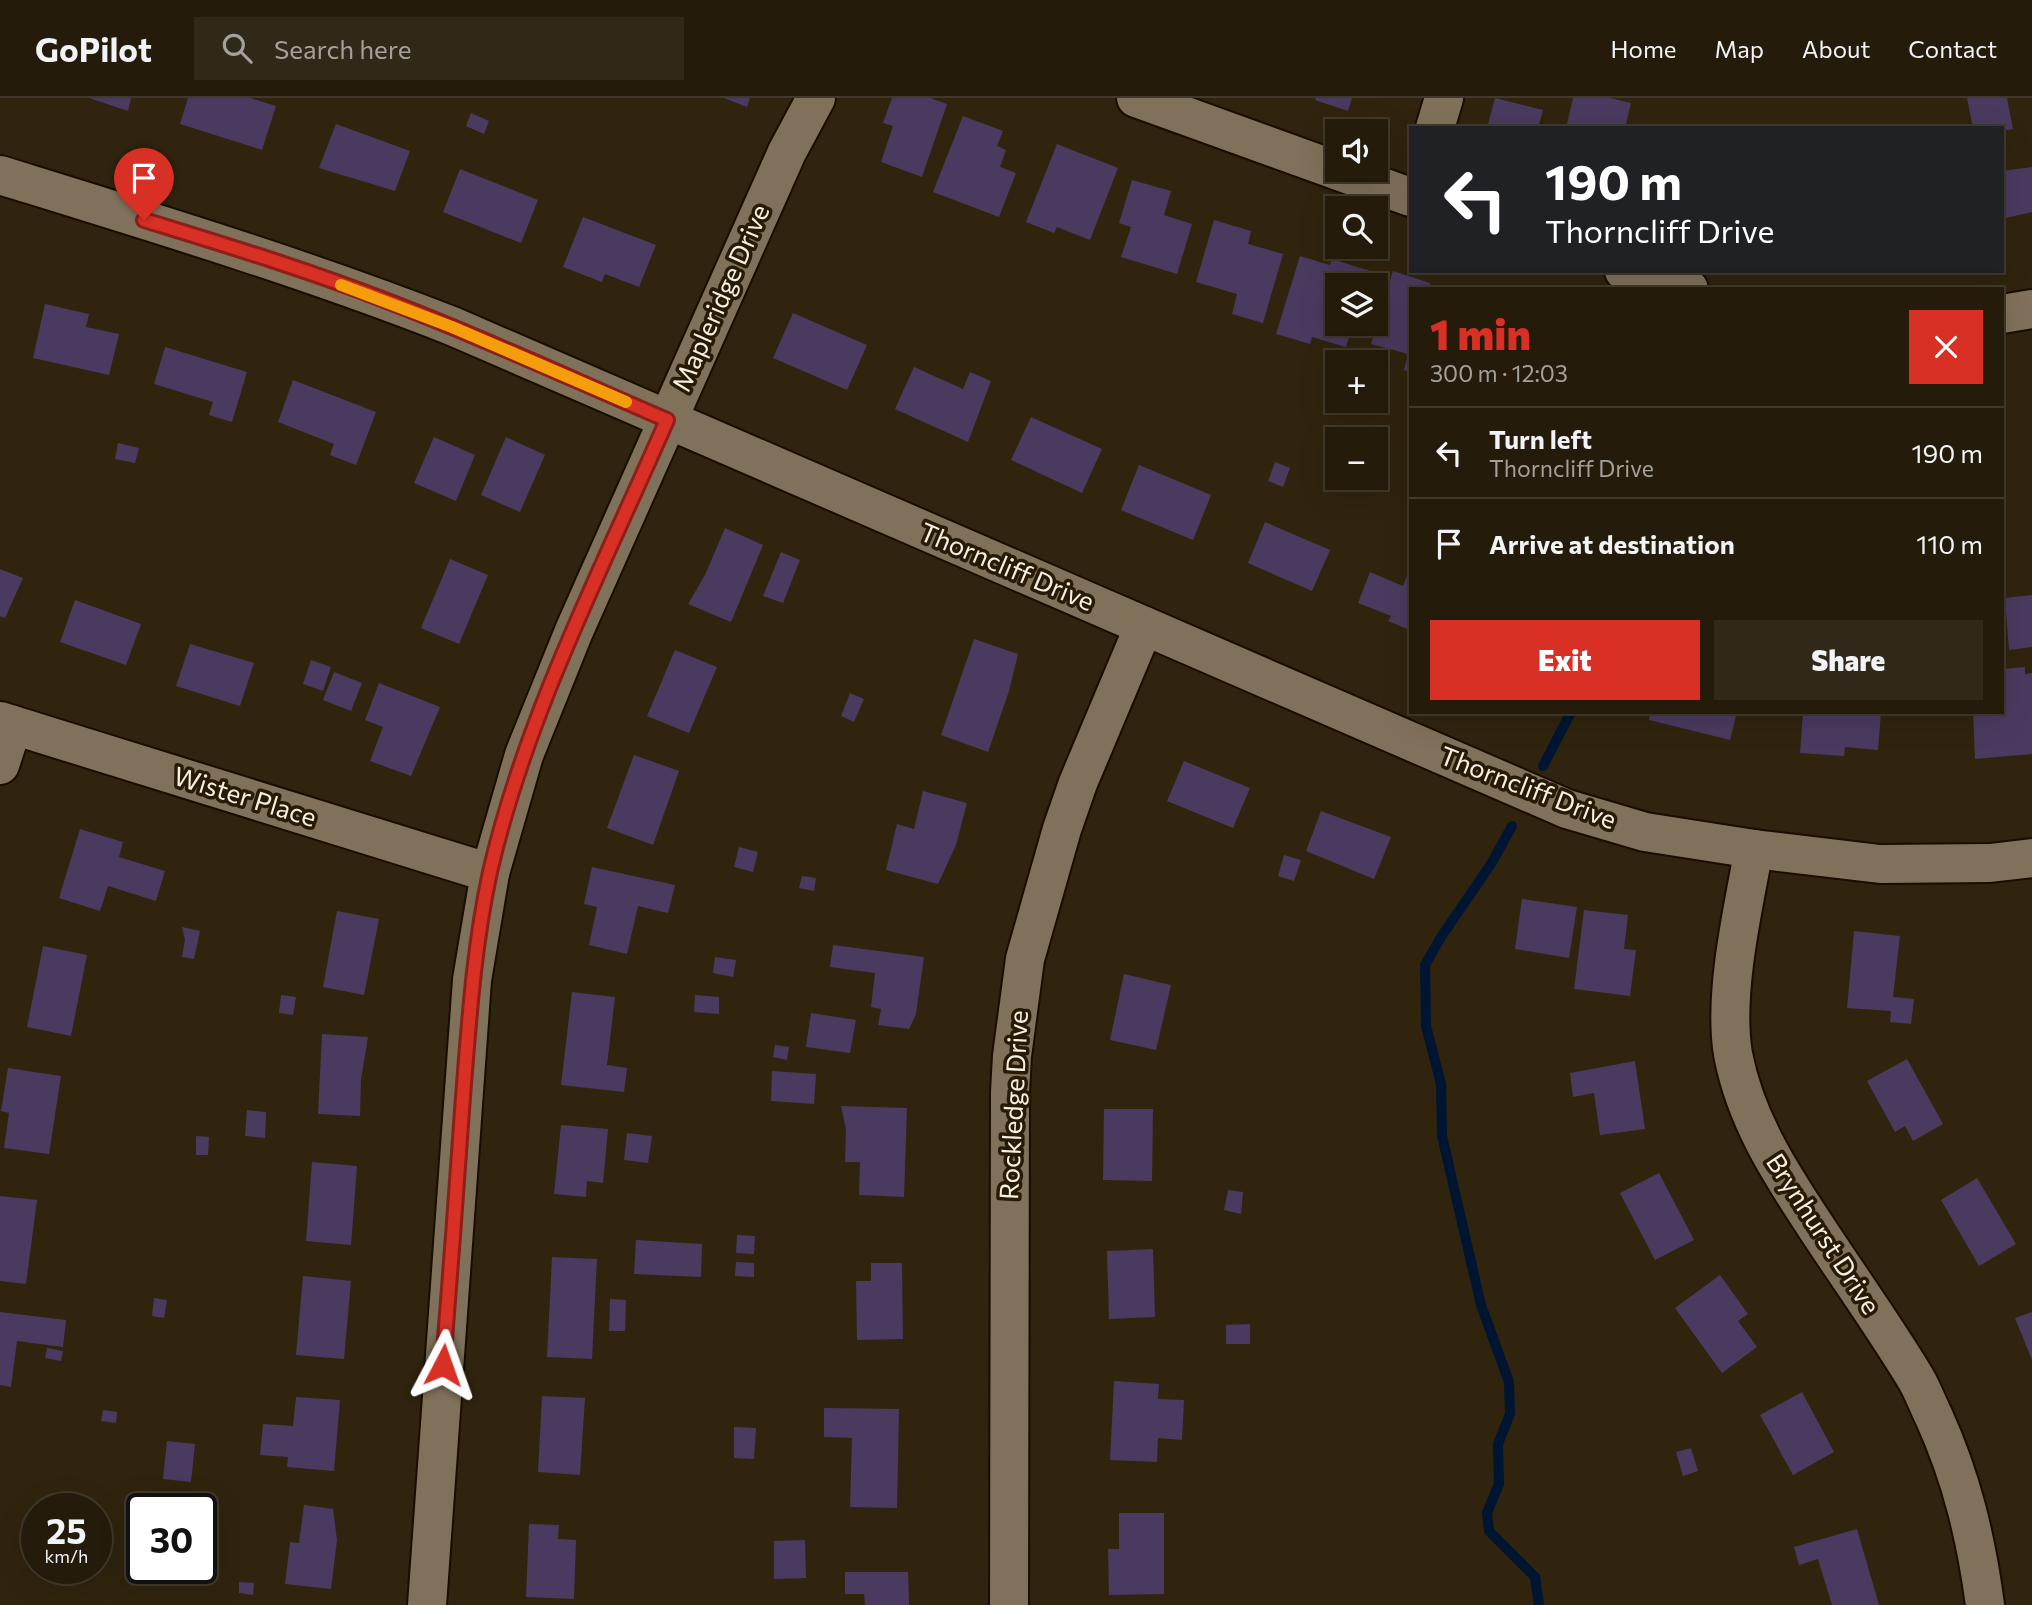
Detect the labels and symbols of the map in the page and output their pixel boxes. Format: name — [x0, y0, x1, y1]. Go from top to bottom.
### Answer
pin — [114, 148, 174, 220]
street label: Mapleridge Drive — [665, 199, 775, 396]
street label: Thorncliff Drive — [916, 515, 1099, 616]
street label: Thorncliff Drive — [1436, 739, 1621, 834]
street label: Wister Place — [170, 759, 321, 832]
street label: Rockledge Drive — [992, 1009, 1033, 1200]
street label: Brynhurst Drive — [1761, 1147, 1888, 1319]
position arrow — [406, 1328, 480, 1402]
speed limit sign: 30 — [126, 1493, 217, 1584]

